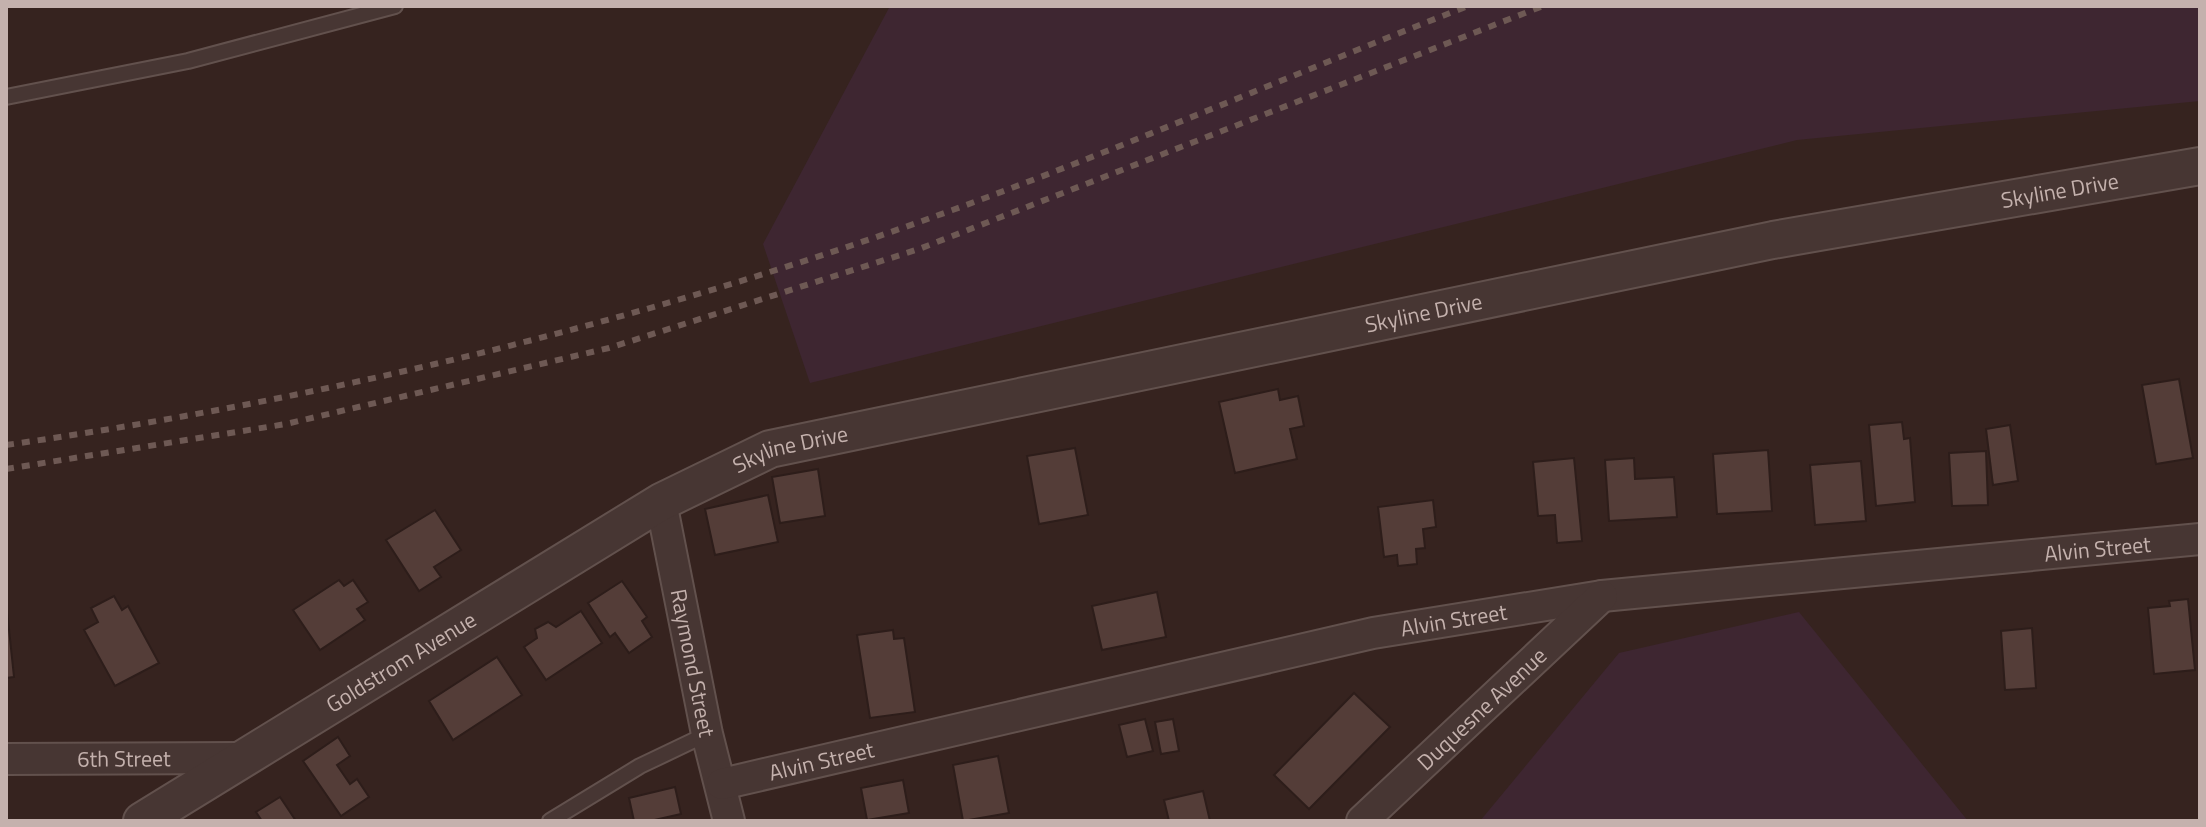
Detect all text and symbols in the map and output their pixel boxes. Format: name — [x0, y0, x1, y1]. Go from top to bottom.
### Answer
street label: Skyline Drive — [1998, 163, 2121, 217]
street label: Skyline Drive — [1362, 284, 1485, 342]
street label: Skyline Drive — [727, 416, 851, 482]
street label: Alvin Street — [2043, 527, 2153, 571]
street label: Raymond Street — [662, 586, 724, 740]
street label: Alvin Street — [1398, 595, 1510, 645]
street label: Goldstrom Avenue — [319, 603, 483, 721]
street label: Duquesne Avenue — [1409, 639, 1554, 778]
street label: Alvin Street — [765, 732, 878, 790]
street label: 6th Street — [77, 741, 171, 776]

